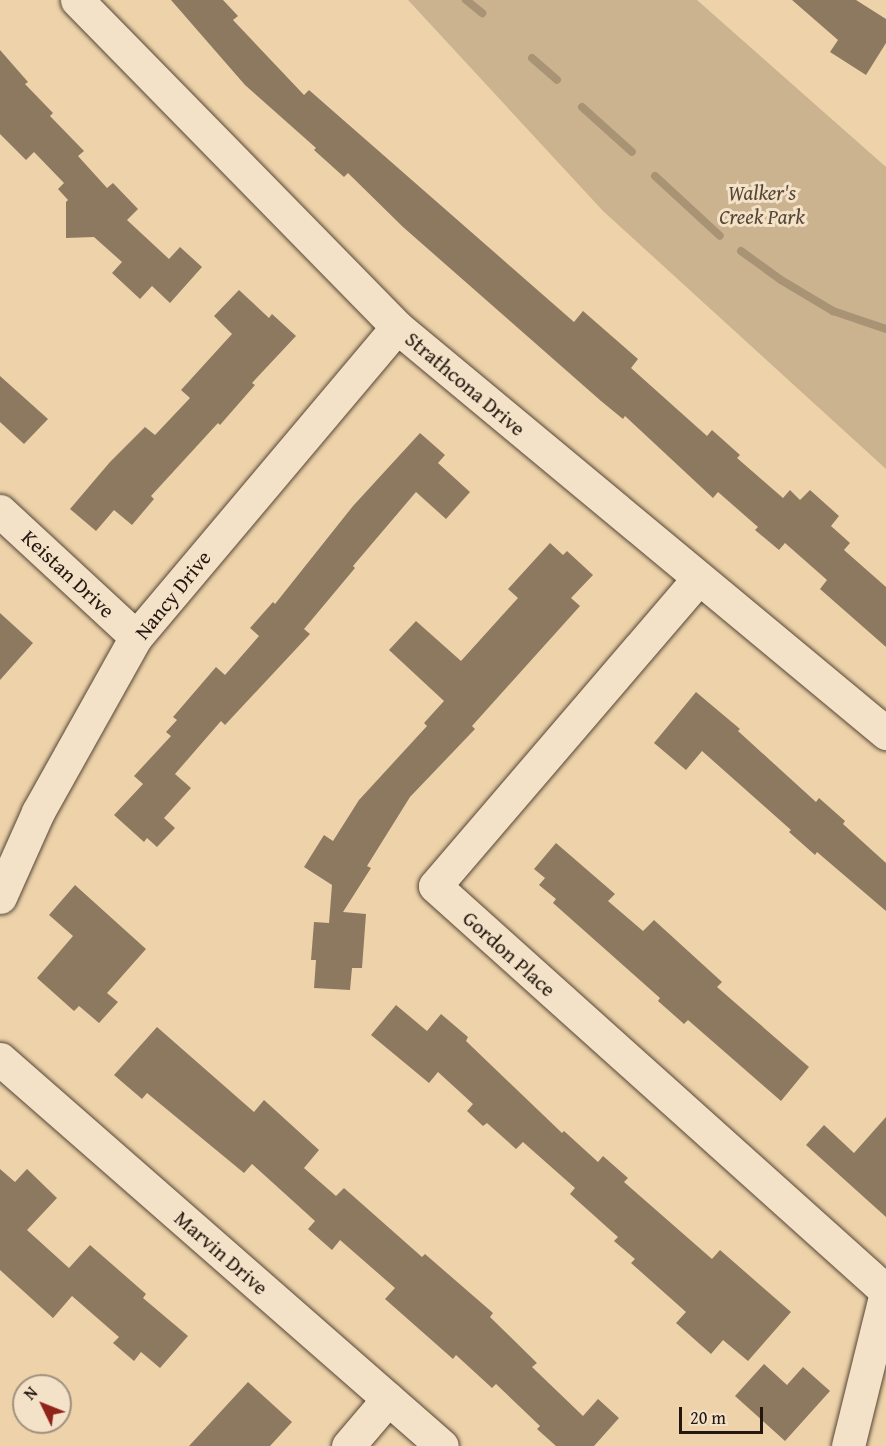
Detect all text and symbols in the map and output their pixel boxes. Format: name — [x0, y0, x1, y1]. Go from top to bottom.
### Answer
park label: Walker's Creek Park — [719, 180, 805, 230]
street label: Strathcona Drive — [400, 327, 530, 441]
street label: Keistan Drive — [16, 525, 120, 623]
street label: Nancy Drive — [130, 546, 216, 644]
street label: Gordon Place — [457, 906, 561, 1002]
street label: Marvin Drive — [169, 1206, 273, 1300]
north arrow — [12, 1374, 72, 1434]
text: N — [18, 1381, 43, 1405]
scale bar — [682, 1395, 766, 1433]
text: 20 m — [690, 1404, 726, 1431]

